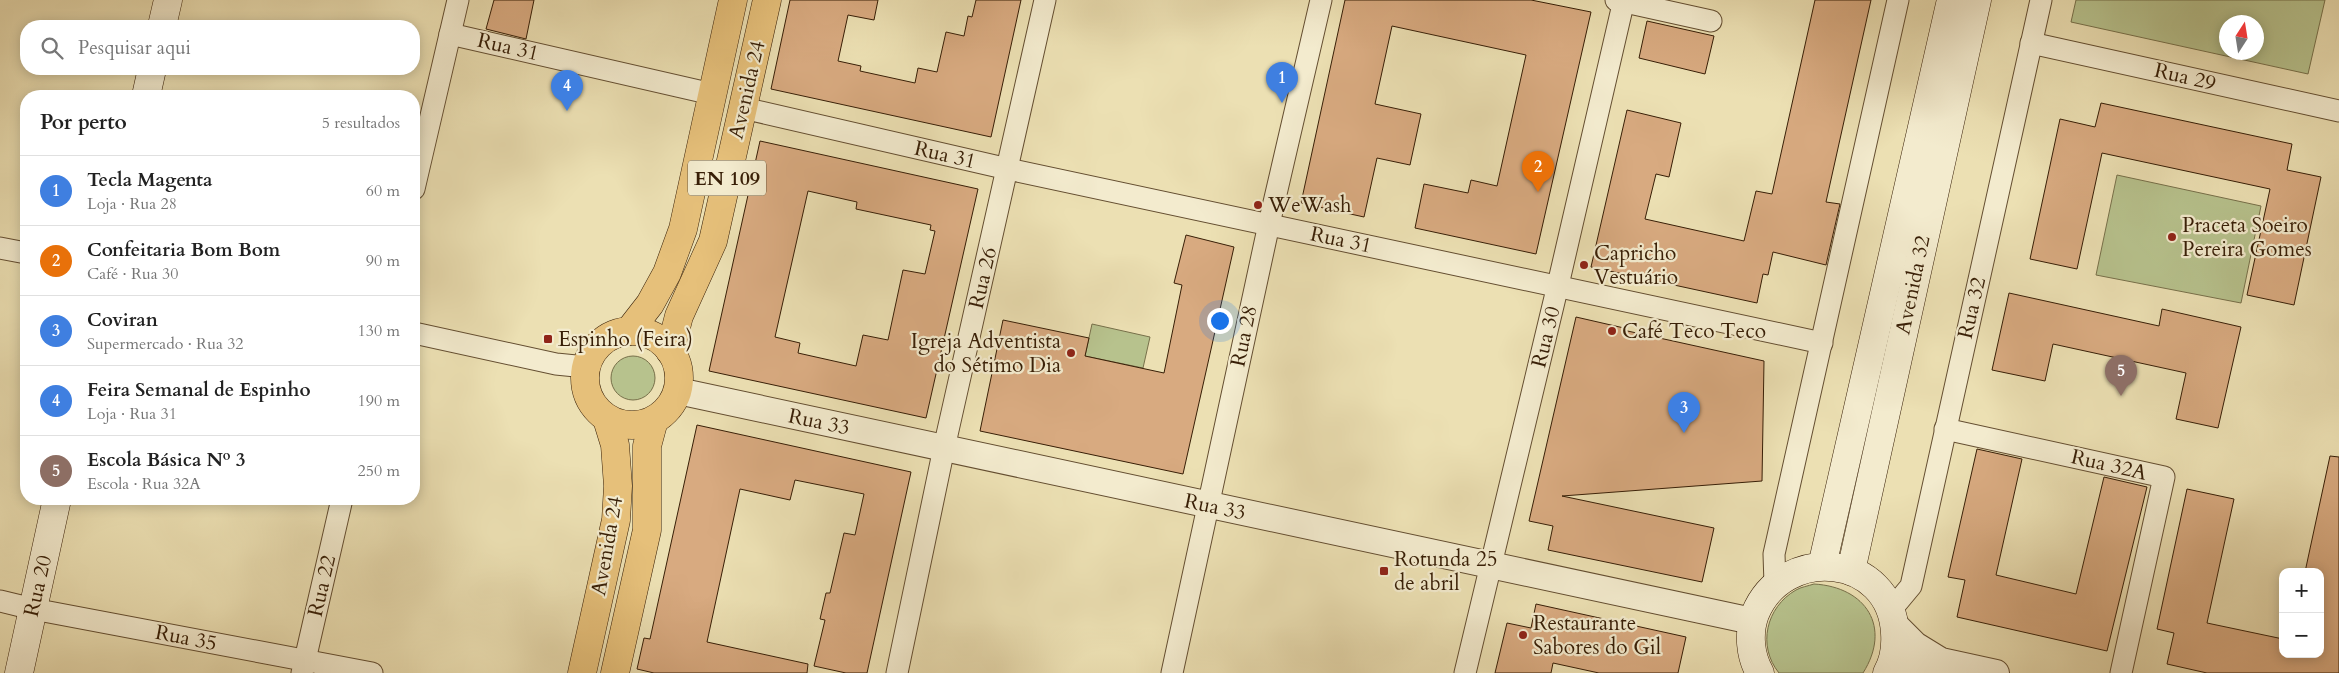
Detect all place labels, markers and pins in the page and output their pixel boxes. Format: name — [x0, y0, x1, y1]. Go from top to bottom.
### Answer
pin: 1 — [1266, 62, 1298, 103]
pin: 4 — [551, 70, 583, 111]
pin: 2 — [1522, 151, 1554, 192]
place label: WeWash — [1267, 191, 1352, 220]
marker: WeWash — [1252, 199, 1264, 211]
place label: Praceta Soeiro Pereira Gomes — [2182, 211, 2312, 264]
marker: Praceta Soeiro Pereira Gomes — [2166, 231, 2178, 243]
place label: Capricho Vestuário — [1594, 239, 1678, 292]
marker: Capricho Vestuário — [1578, 259, 1590, 271]
place label: Café Teco Teco — [1622, 317, 1766, 346]
place label: Espinho (Feira) — [558, 325, 693, 354]
marker: Café Teco Teco — [1606, 325, 1618, 337]
place label: Igreja Adventista do Sétimo Dia — [911, 327, 1061, 380]
marker: Espinho (Feira) — [542, 333, 554, 345]
marker: Igreja Adventista do Sétimo Dia — [1065, 347, 1077, 359]
pin: 5 — [2105, 355, 2137, 396]
pin: 3 — [1668, 392, 1700, 433]
place label: Rotunda 25 de abril — [1394, 545, 1497, 598]
marker: Rotunda 25 de abril — [1378, 565, 1390, 577]
place label: Restaurante Sabores do Gil — [1533, 609, 1661, 662]
marker: Restaurante Sabores do Gil — [1517, 629, 1529, 641]

